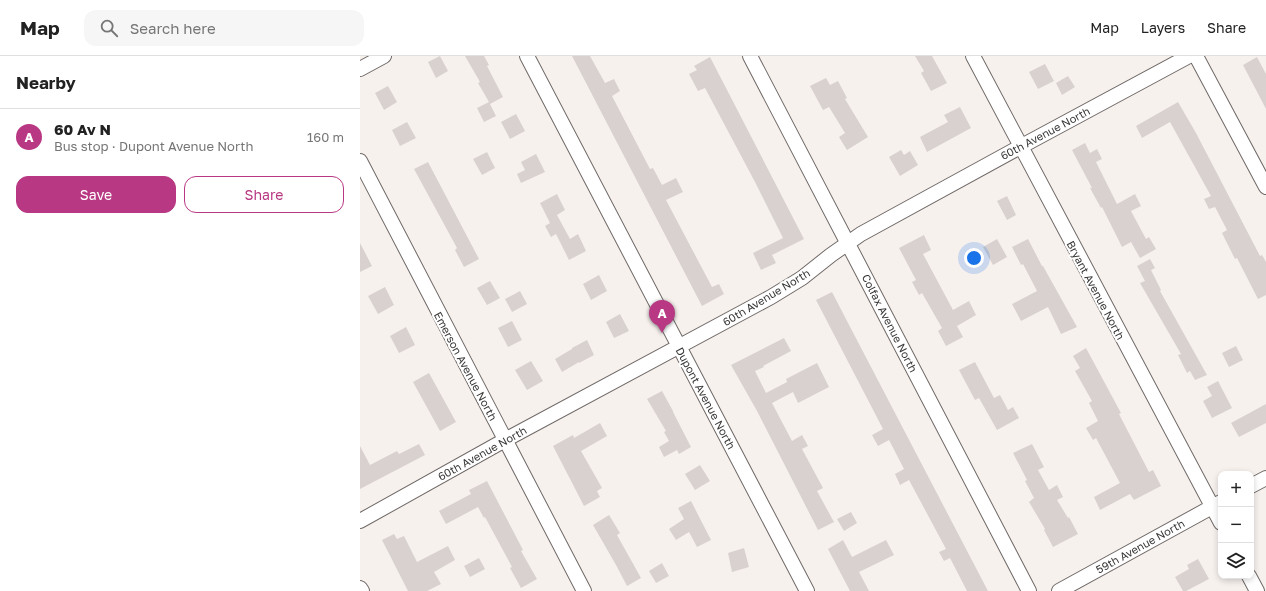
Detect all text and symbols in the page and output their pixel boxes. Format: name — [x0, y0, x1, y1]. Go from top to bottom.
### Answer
search box — [84, 10, 364, 46]
text: Map — [20, 16, 60, 39]
icon: search — [98, 17, 120, 39]
text: Search here — [130, 19, 216, 37]
text: Map — [1090, 19, 1119, 36]
text: Layers — [1141, 19, 1185, 36]
text: Share — [1207, 19, 1246, 36]
text: Nearby — [16, 72, 76, 93]
street label: 60th Avenue North — [998, 104, 1092, 162]
text: 60 Av N — [54, 120, 111, 138]
text: A — [24, 129, 34, 145]
text: 160 m — [307, 129, 344, 145]
text: Bus stop · Dupont Avenue North — [54, 138, 253, 154]
button: Save — [16, 176, 176, 213]
button: Share — [184, 176, 344, 213]
street label: Bryant Avenue North — [1064, 238, 1128, 342]
your location — [964, 248, 984, 268]
street label: 60th Avenue North — [720, 266, 812, 328]
street label: Colfax Avenue North — [860, 272, 920, 374]
pin: A — [649, 300, 675, 333]
street label: Emerson Avenue North — [432, 309, 500, 423]
street label: Dupont Avenue North — [674, 345, 738, 451]
street label: 60th Avenue North — [435, 423, 529, 483]
map controls — [1218, 471, 1254, 579]
button: + — [1218, 471, 1254, 507]
button: − — [1218, 507, 1254, 543]
street label: 59th Avenue North — [1093, 516, 1187, 576]
button: layers — [1218, 543, 1254, 579]

